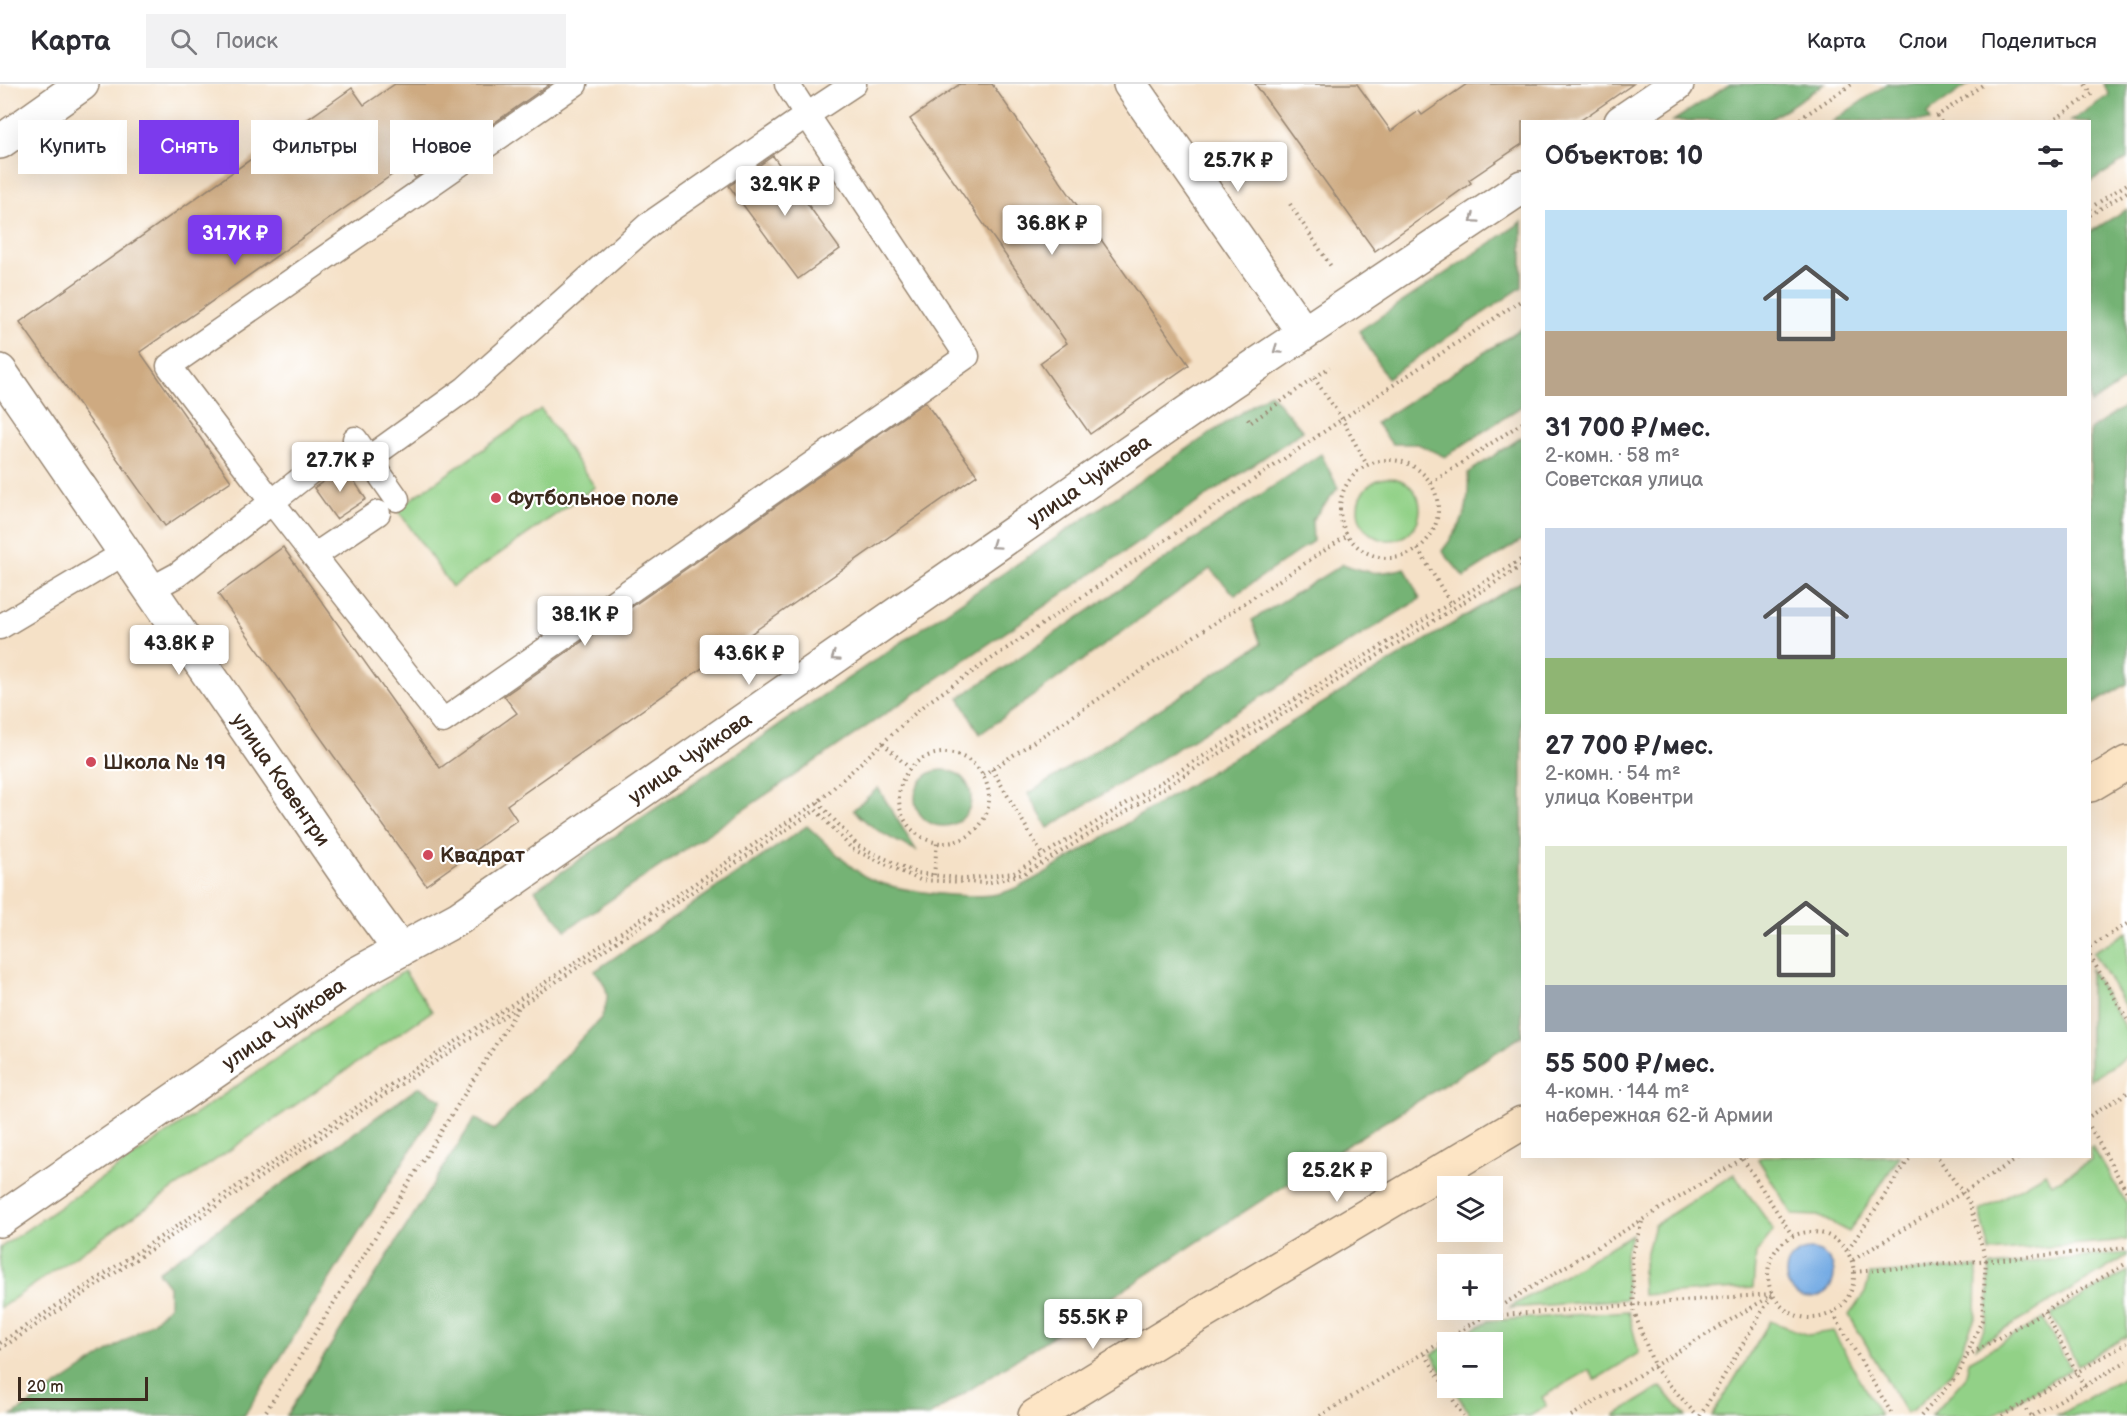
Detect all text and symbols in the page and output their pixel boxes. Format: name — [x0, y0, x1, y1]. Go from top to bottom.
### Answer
search box — [146, 14, 566, 68]
text: Карта — [30, 25, 110, 58]
icon: search — [167, 25, 200, 58]
text: Поиск — [215, 28, 278, 55]
text: Карта — [1807, 29, 1866, 54]
text: Слои — [1899, 29, 1948, 54]
text: Поделиться — [1981, 29, 2097, 54]
chip: Купить — [18, 120, 127, 174]
chip: Снять — [139, 120, 239, 174]
chip: Фильтры — [251, 120, 378, 174]
chip: Новое — [390, 120, 493, 174]
icon: filters — [2034, 140, 2067, 173]
text: Объектов: 10 — [1545, 141, 1703, 172]
pin: 25.7K ₽ — [1183, 142, 1293, 193]
text: 25.7K ₽ — [1203, 149, 1273, 173]
pin: 32.9K ₽ — [730, 166, 840, 217]
text: 32.9K ₽ — [750, 173, 820, 197]
pin: 36.8K ₽ — [997, 205, 1107, 256]
text: 36.8K ₽ — [1017, 212, 1087, 236]
one-way arrow — [1469, 212, 1480, 223]
pin: 31.7K ₽ — [180, 215, 290, 266]
text: 31.7K ₽ — [202, 222, 268, 246]
icon: home — [1752, 249, 1860, 357]
one-way arrow — [1272, 343, 1283, 354]
text: 31 700 ₽/мес. — [1545, 413, 1710, 444]
street label: улица Чуйкова — [1022, 429, 1156, 532]
pin: 27.7K ₽ — [285, 442, 395, 493]
text: 2-комн. · 58 m² — [1545, 444, 1680, 468]
text: 27.7K ₽ — [306, 449, 374, 473]
text: Советская улица — [1545, 468, 1703, 492]
place label: Футбольное поле — [508, 486, 679, 511]
marker: Футбольное поле — [489, 491, 503, 505]
one-way arrow — [991, 538, 1002, 549]
icon: home — [1752, 567, 1860, 675]
pin: 38.1K ₽ — [530, 596, 640, 647]
text: 38.1K ₽ — [551, 603, 619, 627]
pin: 43.8K ₽ — [124, 625, 234, 676]
text: 43.8K ₽ — [144, 632, 214, 656]
pin: 43.6K ₽ — [694, 635, 804, 686]
text: 43.6K ₽ — [714, 642, 784, 666]
one-way arrow — [831, 650, 842, 661]
street label: улица Чуйкова — [623, 706, 757, 809]
street label: улица Ковентри — [226, 708, 336, 851]
text: 27 700 ₽/мес. — [1545, 731, 1713, 762]
place label: Школа № 19 — [103, 750, 226, 775]
marker: Школа № 19 — [84, 755, 98, 769]
text: 2-комн. · 54 m² — [1545, 762, 1681, 786]
text: улица Ковентри — [1545, 786, 1694, 810]
place label: Квадрат — [440, 843, 525, 868]
marker: Квадрат — [421, 848, 435, 862]
icon: home — [1752, 885, 1860, 993]
street label: улица Чуйкова — [217, 972, 351, 1075]
text: 55 500 ₽/мес. — [1545, 1049, 1715, 1080]
text: 4-комн. · 144 m² — [1545, 1080, 1689, 1104]
text: набережная 62-й Армии — [1545, 1104, 1773, 1128]
pin: 25.2K ₽ — [1282, 1152, 1392, 1203]
text: 25.2K ₽ — [1302, 1159, 1372, 1183]
map controls — [1437, 1176, 1503, 1398]
button: layers — [1437, 1176, 1503, 1242]
button: + — [1437, 1254, 1503, 1320]
pin: 55.5K ₽ — [1038, 1299, 1148, 1350]
text: 55.5K ₽ — [1058, 1306, 1128, 1330]
button: − — [1437, 1332, 1503, 1398]
scale bar — [18, 1374, 148, 1402]
text: 20 m — [27, 1378, 63, 1397]

